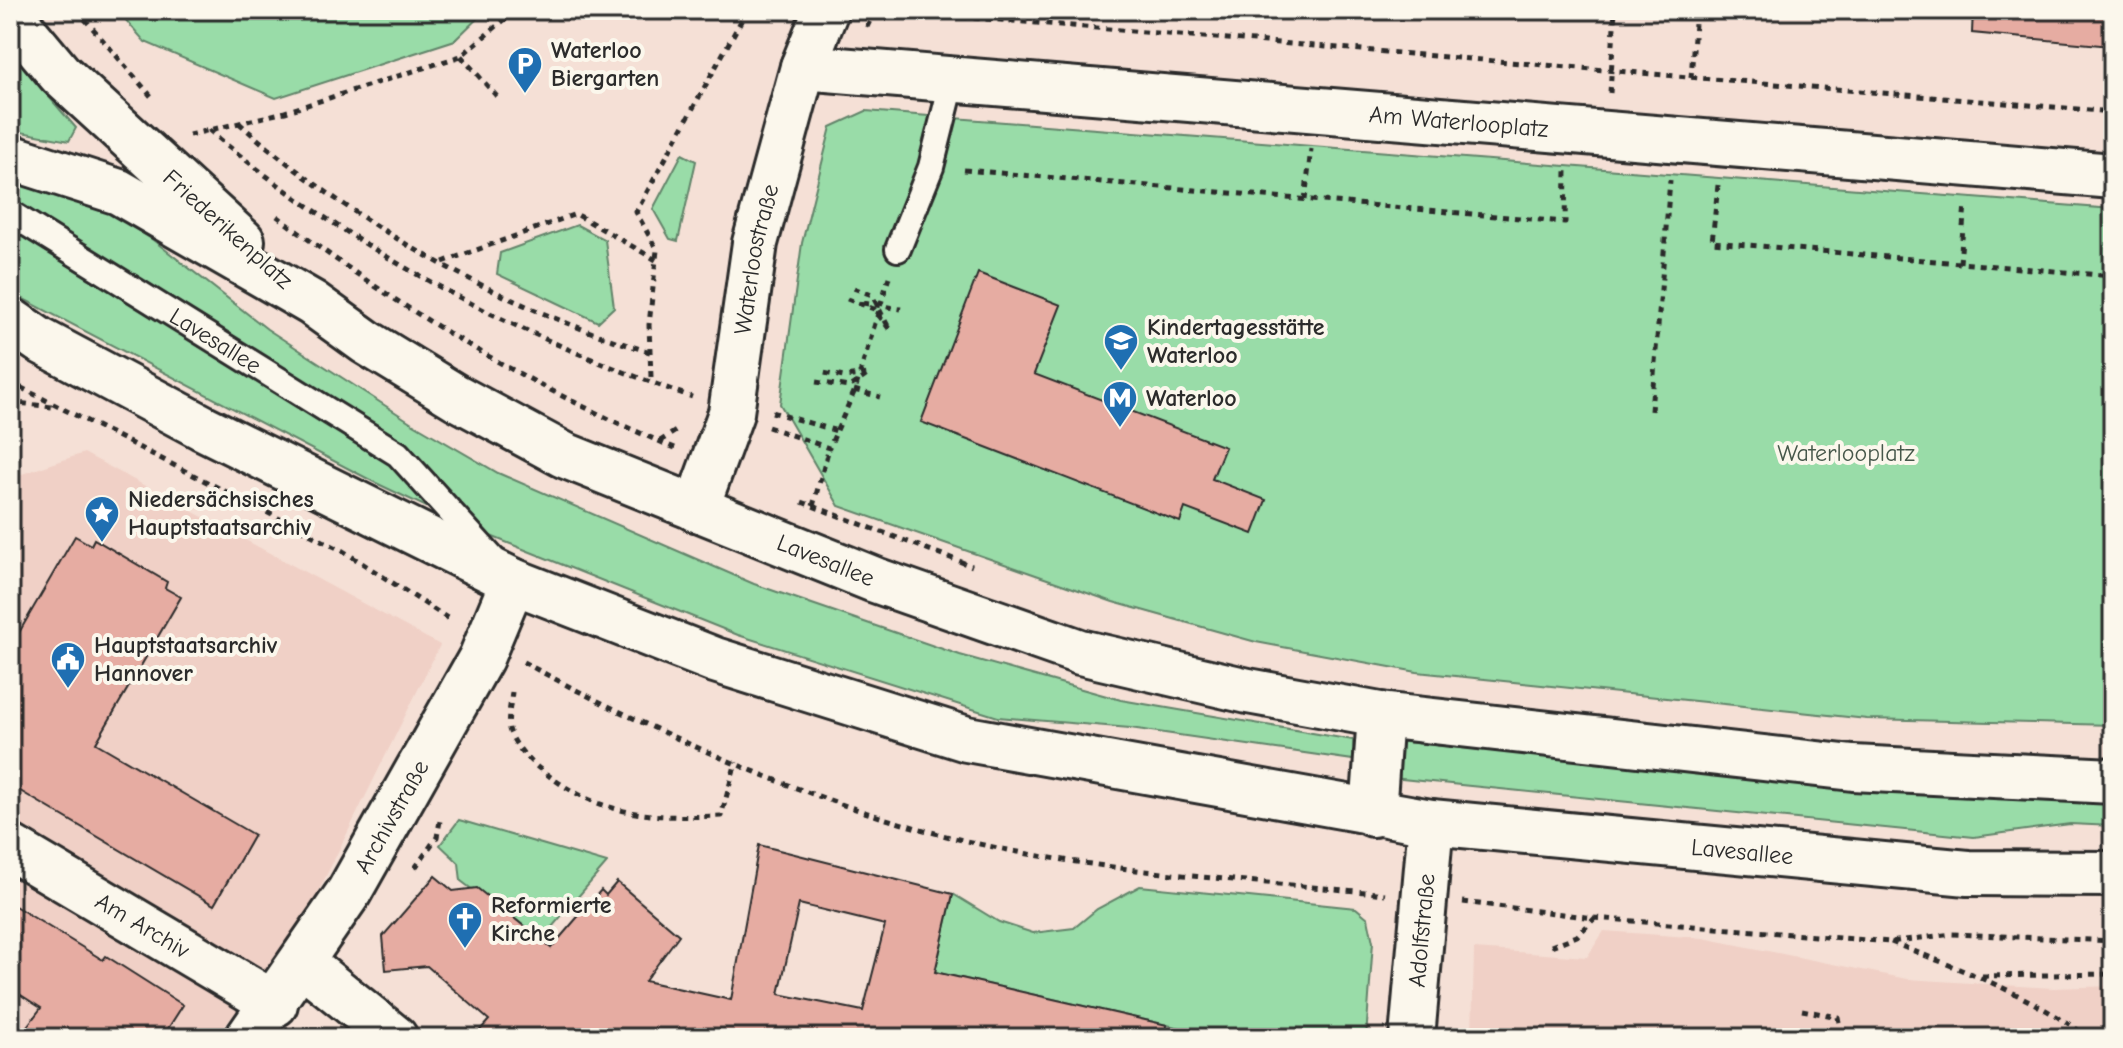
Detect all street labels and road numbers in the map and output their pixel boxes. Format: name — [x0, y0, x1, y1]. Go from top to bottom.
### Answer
street label: Am Waterlooplatz — [1368, 100, 1550, 143]
street label: Friederikenplatz — [157, 164, 299, 295]
street label: Waterloostraße — [728, 181, 784, 336]
street label: Lavesallee — [165, 302, 266, 380]
street label: Lavesallee — [773, 528, 879, 592]
street label: Archivstraße — [348, 755, 435, 878]
street label: Lavesallee — [1690, 833, 1795, 870]
street label: Adolfstraße — [1403, 872, 1440, 989]
street label: Am Archiv — [90, 887, 195, 964]

